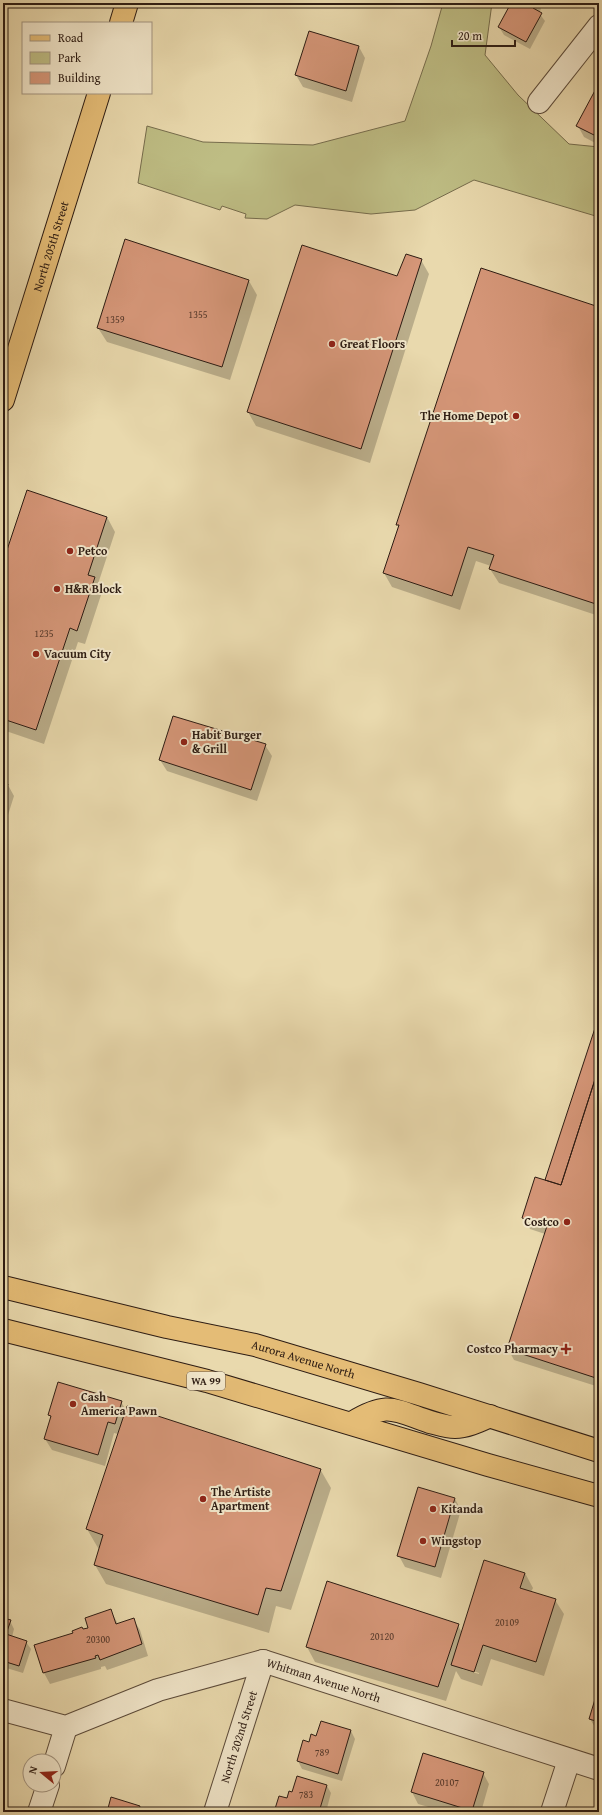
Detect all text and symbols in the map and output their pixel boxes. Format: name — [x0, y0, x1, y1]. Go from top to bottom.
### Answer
legend — [22, 22, 152, 94]
scale bar — [452, 22, 515, 48]
text: 20 m — [458, 27, 482, 44]
text: Road — [58, 29, 84, 46]
text: Park — [58, 49, 82, 66]
text: Building — [58, 69, 101, 86]
street label: North 205th Street — [28, 198, 73, 294]
house number: 1355 — [188, 307, 208, 322]
house number: 1359 — [105, 312, 125, 327]
place label: Great Floors — [340, 335, 405, 352]
marker: Great Floors — [327, 339, 337, 349]
place label: The Home Depot — [420, 407, 508, 424]
marker: The Home Depot — [511, 411, 521, 421]
place label: Petco — [78, 542, 108, 559]
marker: Petco — [65, 546, 75, 556]
place label: H&R Block — [65, 580, 122, 597]
marker: H&R Block — [52, 584, 62, 594]
house number: 1235 — [34, 626, 54, 641]
place label: Vacuum City — [44, 645, 112, 662]
marker: Vacuum City — [31, 649, 41, 659]
place label: Habit Burger & Grill — [192, 726, 262, 757]
marker: Habit Burger & Grill — [179, 737, 189, 747]
place label: Costco — [524, 1213, 560, 1230]
marker: Costco — [562, 1217, 572, 1227]
street label: Aurora Avenue North — [250, 1335, 358, 1383]
place label: Costco Pharmacy — [467, 1340, 559, 1357]
marker: Costco Pharmacy — [561, 1344, 571, 1354]
road number: WA 99 — [187, 1372, 225, 1390]
place label: Cash America Pawn — [81, 1388, 157, 1419]
marker: Cash America Pawn — [68, 1399, 78, 1409]
place label: The Artiste Apartment — [211, 1483, 271, 1514]
marker: The Artiste Apartment — [198, 1494, 208, 1504]
place label: Kitanda — [441, 1500, 484, 1517]
marker: Kitanda — [428, 1504, 438, 1514]
place label: Wingstop — [431, 1532, 481, 1549]
marker: Wingstop — [418, 1536, 428, 1546]
house number: 20109 — [495, 1615, 519, 1630]
house number: 20120 — [370, 1629, 394, 1644]
house number: 20300 — [86, 1632, 110, 1647]
street label: Whitman Avenue North — [265, 1654, 383, 1706]
street label: North 202nd Street — [216, 1687, 261, 1785]
house number: 789 — [315, 1745, 329, 1760]
north arrow — [22, 1753, 62, 1793]
text: N — [24, 1763, 41, 1776]
house number: 20107 — [435, 1775, 459, 1790]
house number: 783 — [299, 1787, 313, 1802]

